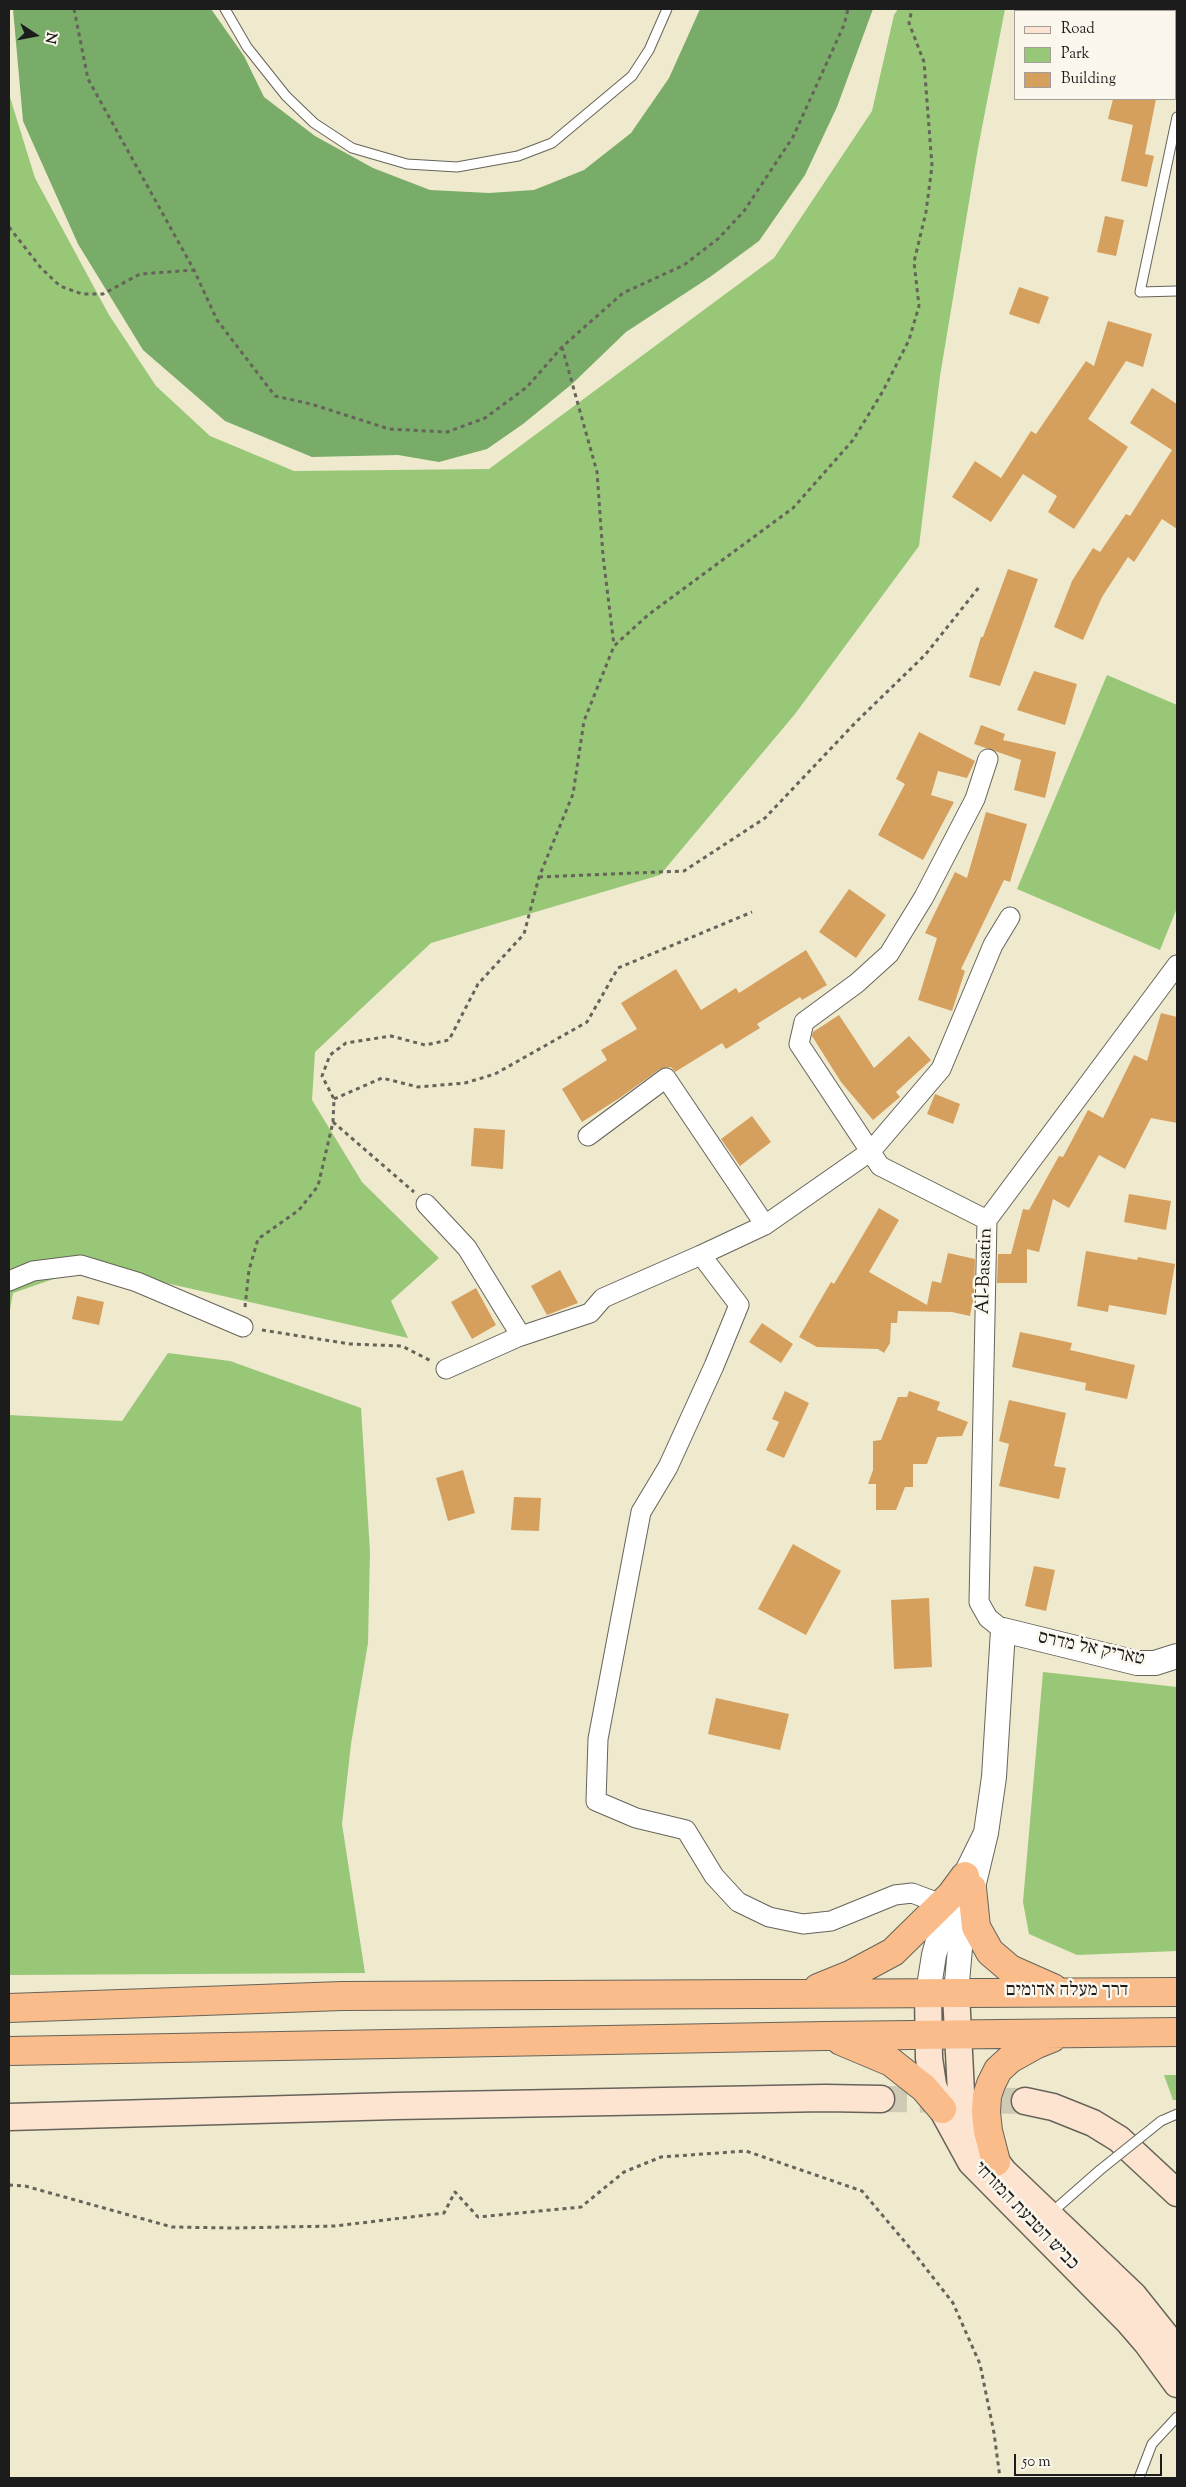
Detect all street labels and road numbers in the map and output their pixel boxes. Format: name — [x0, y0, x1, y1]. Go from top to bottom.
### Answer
street label: Al-Basatin — [973, 1227, 999, 1315]
street label: טאריק אל מדרס — [1035, 1628, 1147, 1672]
street label: דרך מעלה אדומים — [1006, 1981, 1128, 2003]
street label: כביש הטבעת המזרחי — [967, 2158, 1083, 2276]

